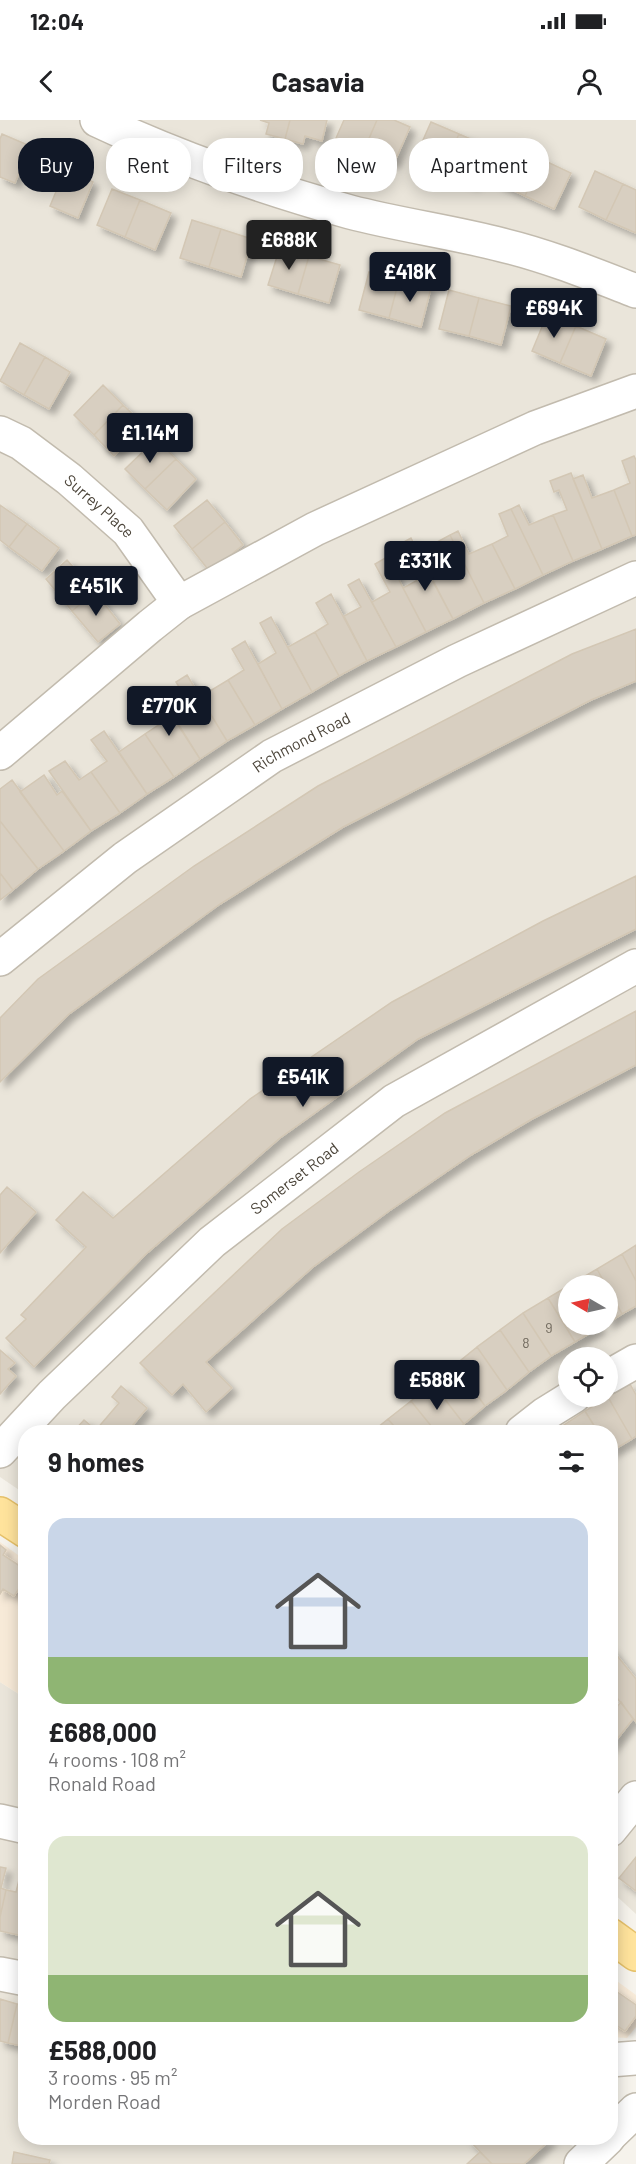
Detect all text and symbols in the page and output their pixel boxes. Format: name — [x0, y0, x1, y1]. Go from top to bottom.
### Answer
text: 12:04 — [30, 8, 84, 34]
icon: back — [30, 65, 63, 98]
text: Casavia — [271, 65, 365, 97]
icon: person — [573, 65, 606, 98]
chip: Buy — [18, 138, 94, 192]
chip: Rent — [106, 138, 191, 192]
chip: Filters — [203, 138, 303, 192]
chip: New — [315, 138, 397, 192]
chip: Apartment — [409, 138, 549, 192]
pin: £688K — [247, 220, 331, 271]
text: £688K — [260, 227, 318, 251]
pin: £418K — [368, 252, 452, 303]
text: £418K — [384, 259, 436, 283]
pin: £694K — [512, 288, 596, 339]
text: £694K — [525, 295, 583, 319]
pin: £1.14M — [101, 413, 199, 464]
text: £1.14M — [121, 420, 179, 444]
street label: Surrey Place — [61, 470, 139, 541]
pin: £331K — [383, 541, 467, 592]
text: £331K — [398, 548, 452, 572]
pin: £451K — [54, 566, 138, 617]
text: £451K — [69, 573, 123, 597]
pin: £770K — [127, 686, 211, 737]
text: £770K — [141, 693, 197, 717]
street label: Richmond Road — [248, 708, 353, 776]
pin: £541K — [261, 1057, 345, 1108]
text: £541K — [277, 1064, 329, 1088]
street label: Somerset Road — [246, 1138, 342, 1218]
north arrow — [558, 1275, 618, 1335]
map controls — [558, 1275, 618, 1407]
house number: 9 — [545, 1319, 553, 1336]
house number: 8 — [522, 1334, 530, 1351]
button: locate — [558, 1347, 618, 1407]
pin: £588K — [395, 1360, 479, 1411]
text: £588K — [408, 1367, 466, 1391]
icon: filters — [555, 1445, 588, 1478]
text: 9 homes — [48, 1446, 144, 1477]
icon: home — [264, 1557, 372, 1665]
text: £688,000 — [48, 1716, 157, 1747]
text: 4 rooms · 108 m² — [48, 1747, 186, 1771]
text: Ronald Road — [48, 1771, 156, 1795]
icon: home — [264, 1875, 372, 1983]
text: £588,000 — [48, 2034, 157, 2065]
text: 3 rooms · 95 m² — [48, 2065, 177, 2089]
text: Morden Road — [48, 2089, 161, 2113]

